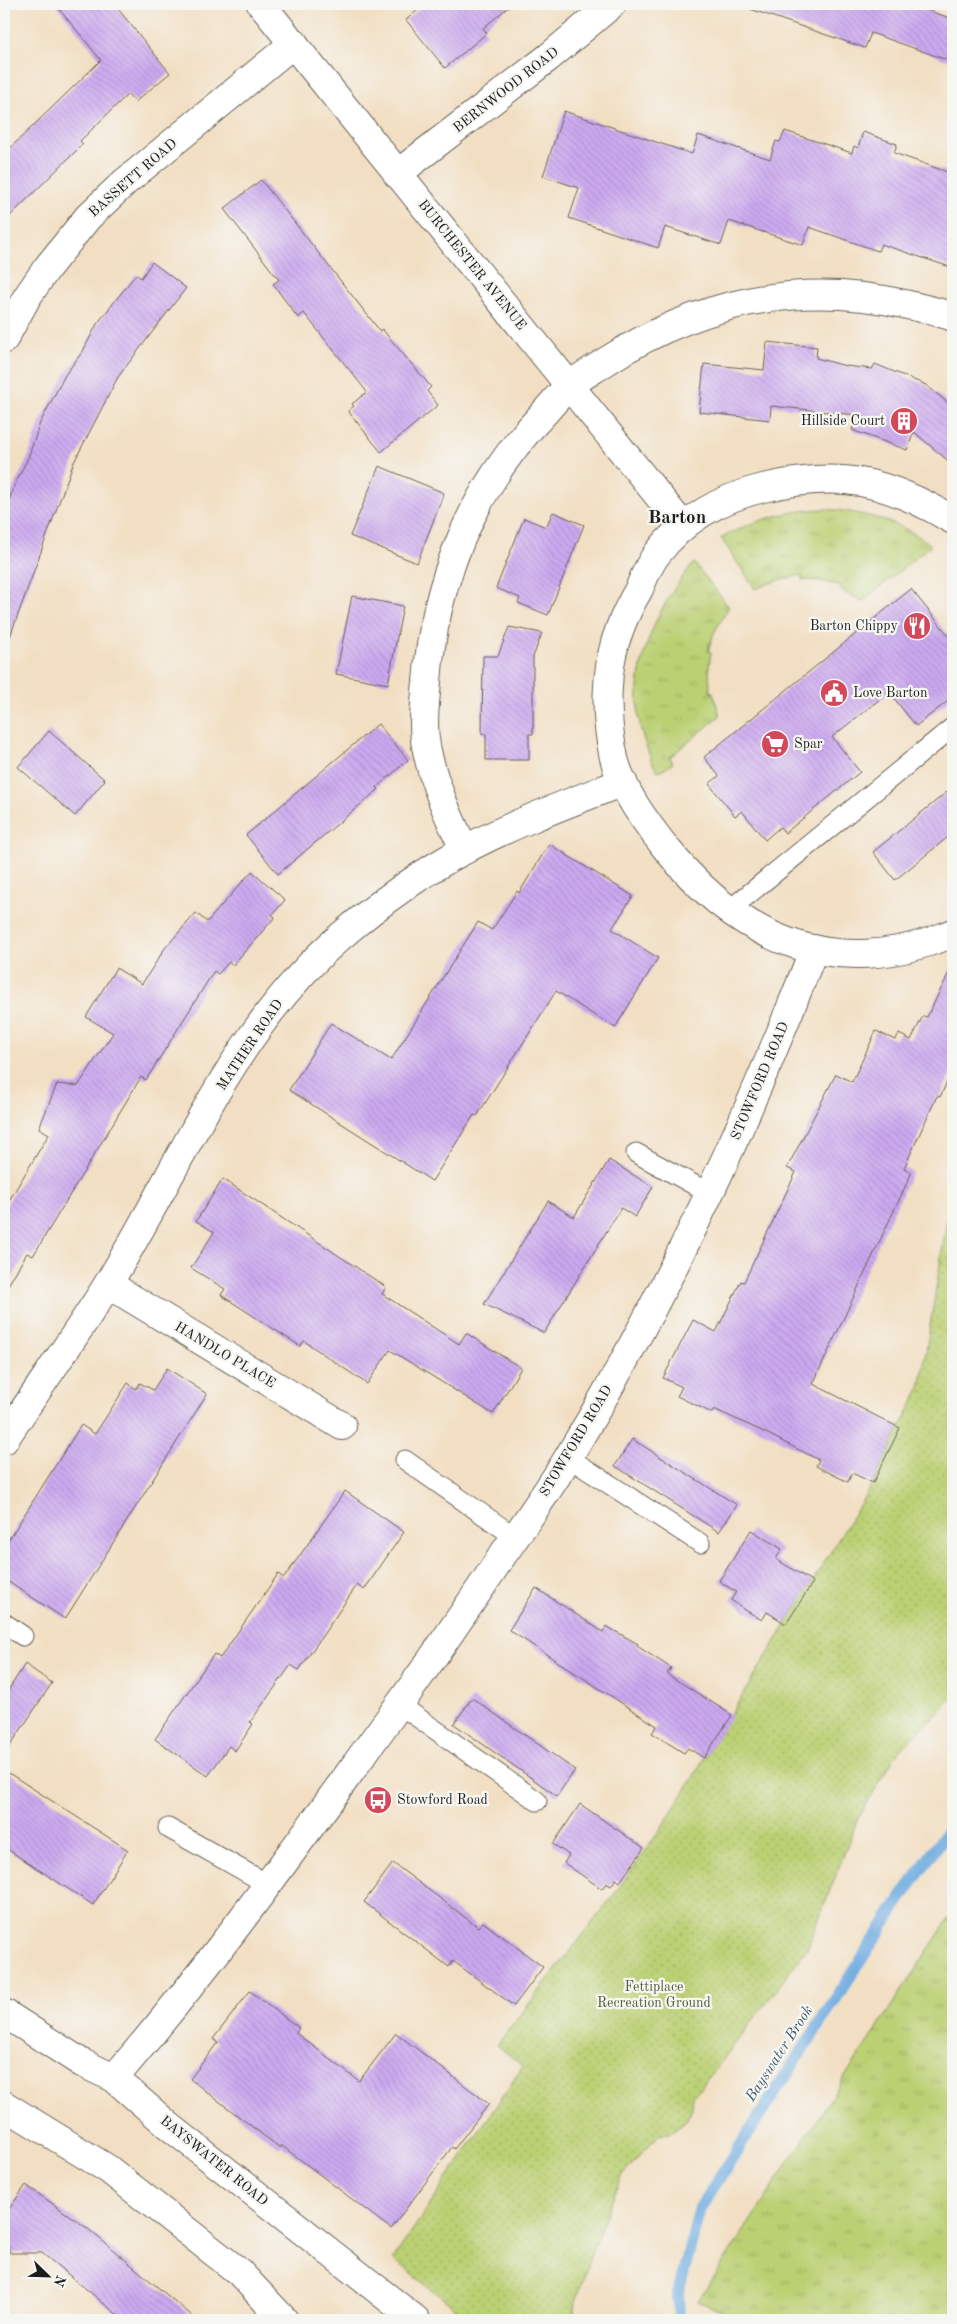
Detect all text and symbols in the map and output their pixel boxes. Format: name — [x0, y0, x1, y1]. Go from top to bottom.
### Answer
street label: BERNWOOD ROAD — [451, 45, 561, 135]
street label: BASSETT ROAD — [86, 136, 180, 220]
street label: BURCHESTER AVENUE — [415, 197, 529, 333]
building icon: Hillside Court — [889, 406, 919, 436]
place label: Hillside Court — [801, 414, 885, 428]
district label: Barton — [648, 509, 706, 528]
restaurant icon: Barton Chippy — [902, 611, 932, 641]
place label: Barton Chippy — [810, 619, 899, 633]
public building icon: Love Barton — [819, 678, 849, 708]
place label: Love Barton — [853, 686, 928, 700]
supermarket icon: Spar — [760, 729, 790, 759]
place label: Spar — [794, 737, 823, 751]
street label: MATHER ROAD — [214, 997, 286, 1093]
street label: STOWFORD ROAD — [729, 1020, 791, 1142]
street label: HANDLO PLACE — [172, 1320, 278, 1390]
street label: STOWFORD ROAD — [537, 1383, 615, 1499]
bus stop icon: Stowford Road — [363, 1785, 393, 1815]
place label: Stowford Road — [397, 1793, 488, 1807]
park label: Fettiplace Recreation Ground — [597, 1980, 711, 2010]
water label: Bayswater Brook — [743, 2003, 816, 2105]
street label: BAYSWATER ROAD — [158, 2114, 270, 2209]
north arrow — [22, 2252, 72, 2302]
text: N — [50, 2273, 68, 2289]

